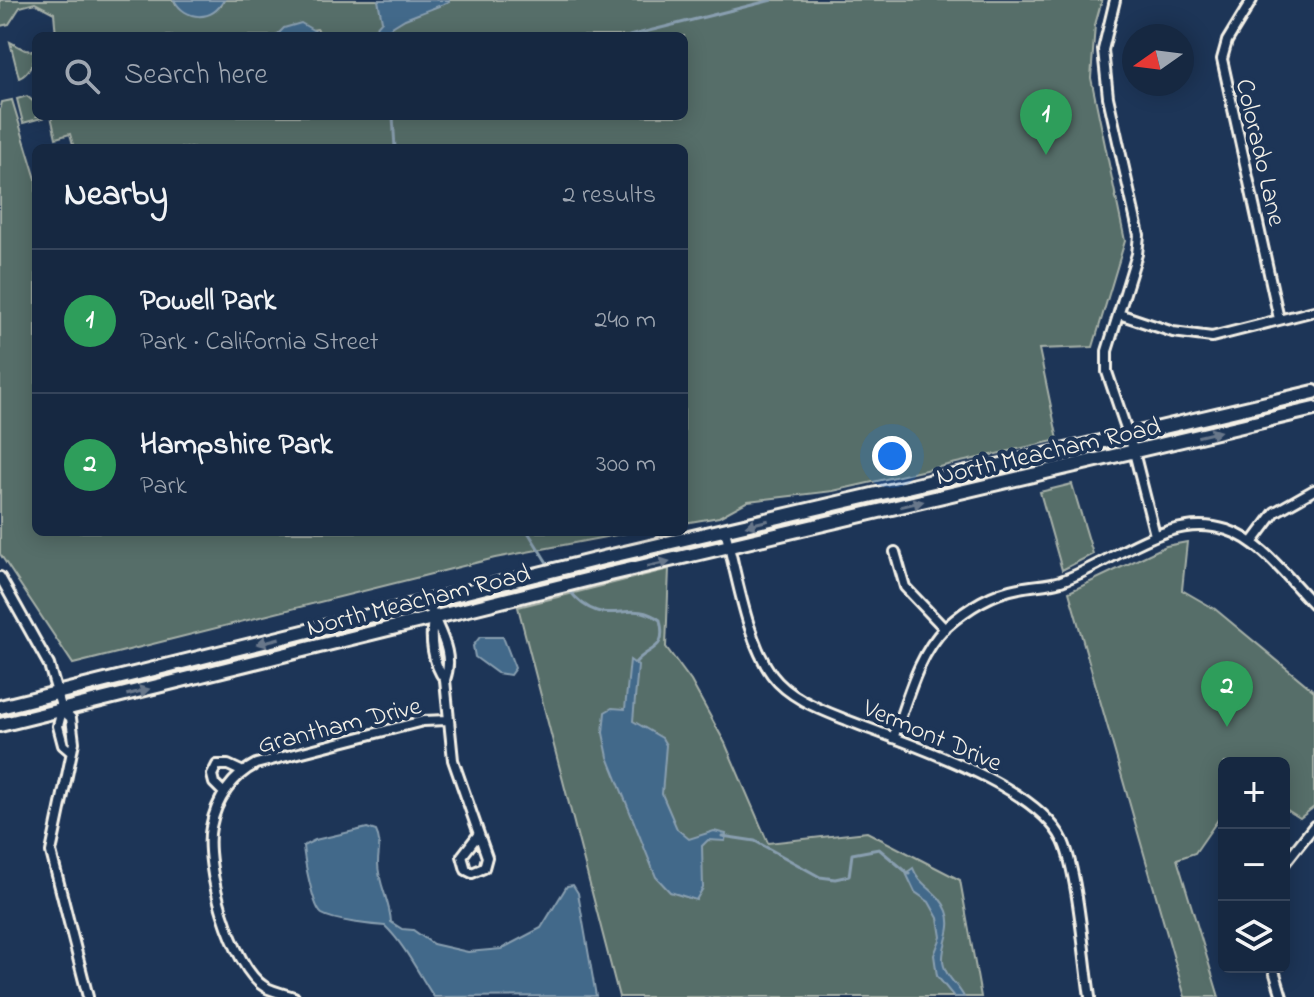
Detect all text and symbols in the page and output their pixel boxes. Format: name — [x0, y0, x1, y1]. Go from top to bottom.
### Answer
north arrow — [1122, 24, 1194, 96]
search box — [32, 32, 688, 120]
icon: search — [60, 54, 104, 98]
text: Search here — [124, 54, 268, 98]
street label: Colorado Lane — [1224, 75, 1295, 230]
pin: 1 — [1020, 89, 1072, 155]
text: Nearby — [64, 171, 168, 221]
text: 2 results — [563, 177, 656, 215]
text: Powell Park — [140, 280, 276, 324]
text: 1 — [86, 302, 94, 340]
text: 240 m — [594, 302, 656, 340]
text: Park · California Street — [140, 324, 379, 362]
street label: North Meacham Road — [933, 409, 1165, 497]
text: Hampshire Park — [140, 424, 333, 468]
one-way arrow — [1197, 427, 1222, 440]
your location — [872, 436, 912, 476]
text: 2 — [84, 446, 96, 484]
text: 300 m — [596, 446, 656, 484]
text: Park — [140, 468, 187, 506]
one-way arrow — [900, 497, 925, 510]
one-way arrow — [744, 517, 769, 530]
street label: North Meacham Road — [303, 556, 535, 648]
one-way arrow — [647, 557, 672, 570]
one-way arrow — [256, 635, 281, 647]
pin: 2 — [1201, 661, 1253, 727]
one-way arrow — [125, 685, 150, 697]
street label: Grantham Drive — [254, 688, 426, 766]
street label: Vermont Drive — [855, 690, 1008, 783]
map controls — [1218, 757, 1290, 973]
button: + — [1218, 757, 1290, 829]
button: − — [1218, 829, 1290, 901]
button: layers — [1218, 901, 1290, 973]

